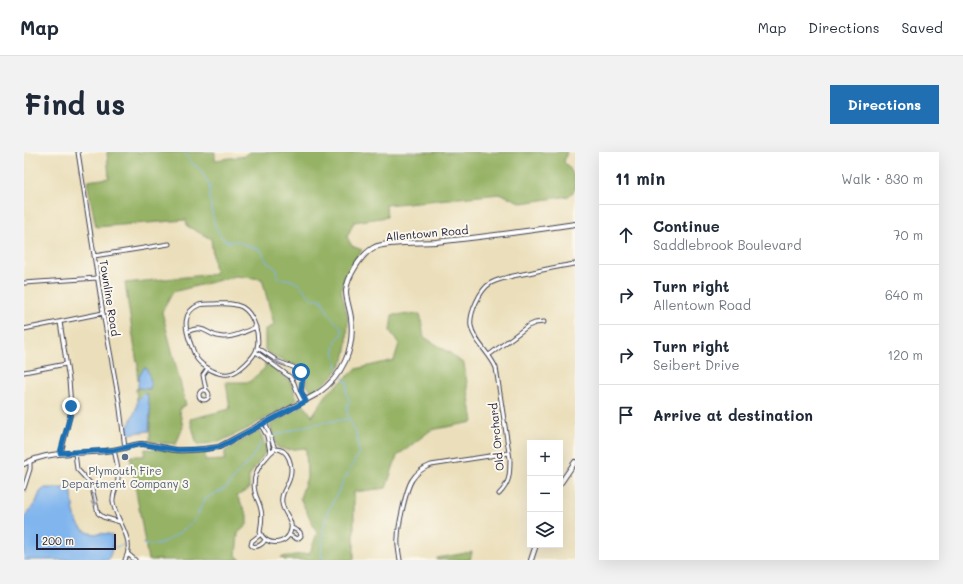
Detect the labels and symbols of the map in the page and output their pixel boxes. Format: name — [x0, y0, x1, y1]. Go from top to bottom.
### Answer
street label: Allentown Road — [385, 222, 469, 244]
street label: Townline Road — [97, 259, 123, 337]
one-way arrow — [275, 359, 287, 366]
route start — [292, 363, 310, 381]
route end — [62, 397, 80, 415]
street label: Old Orchard — [485, 402, 507, 472]
marker: Plymouth Fire Department Company 3 — [120, 452, 130, 462]
place label: Plymouth Fire Department Company 3 — [62, 463, 189, 491]
one-way arrow — [90, 493, 98, 506]
scale bar — [36, 532, 116, 551]

